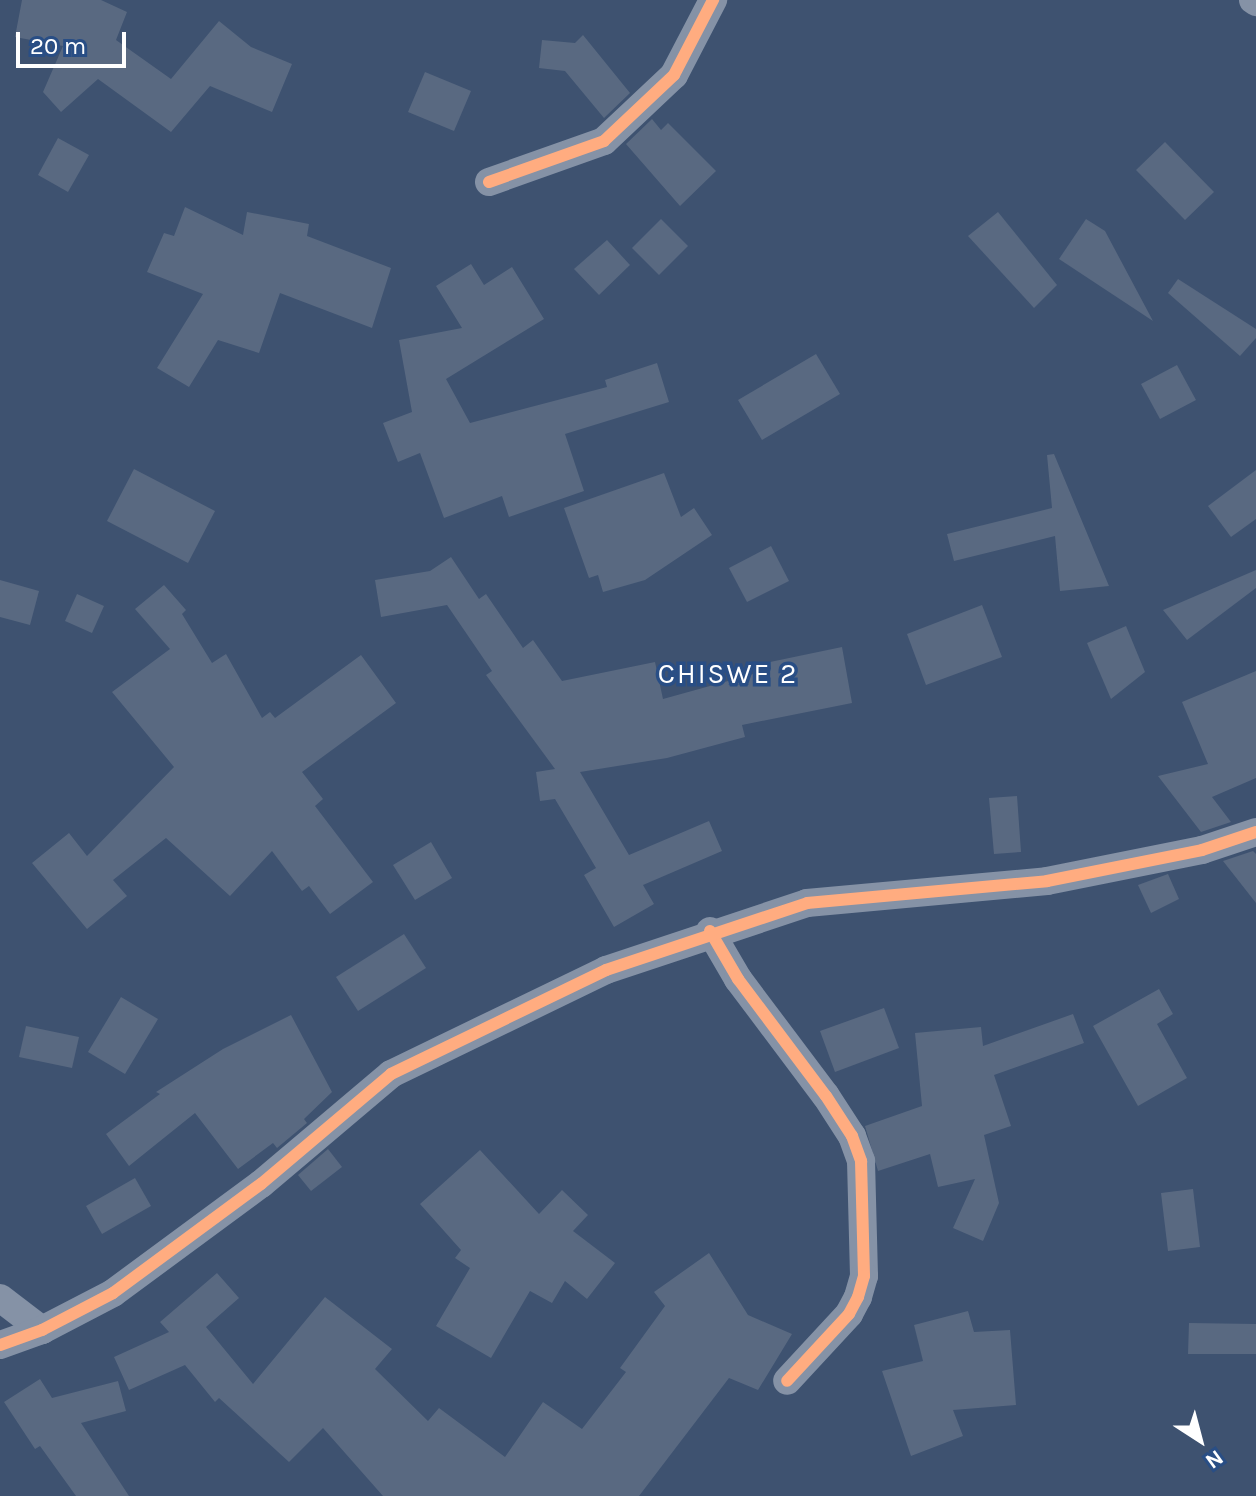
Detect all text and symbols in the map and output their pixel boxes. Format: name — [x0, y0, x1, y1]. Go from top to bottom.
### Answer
scale bar — [20, 16, 130, 66]
text: 20 m — [30, 32, 86, 60]
district label: CHISWE 2 — [658, 657, 798, 691]
north arrow — [1160, 1400, 1240, 1480]
text: N — [1200, 1444, 1228, 1475]

